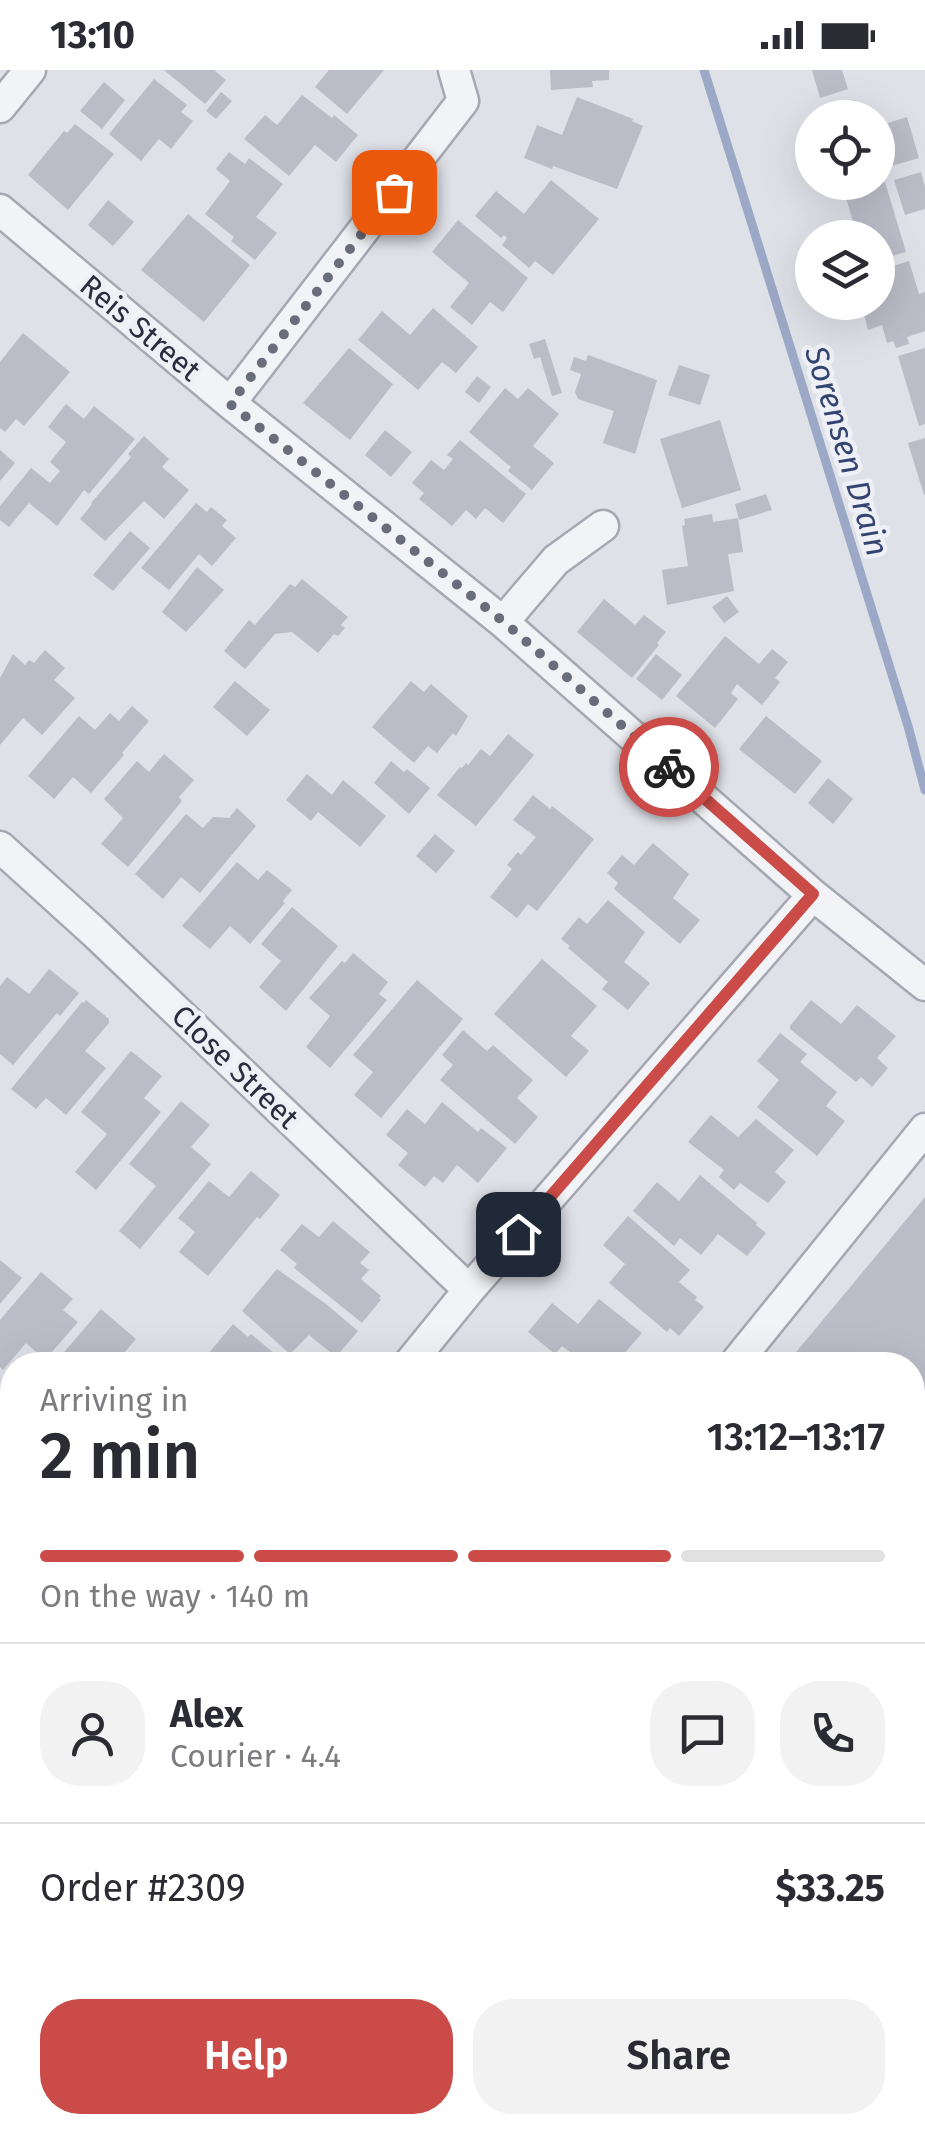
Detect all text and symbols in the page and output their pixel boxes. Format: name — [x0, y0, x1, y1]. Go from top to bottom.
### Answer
text: 13:10 — [50, 12, 135, 58]
map controls — [795, 100, 895, 320]
button: locate — [795, 100, 895, 200]
pin — [352, 150, 437, 235]
icon: bag — [367, 165, 422, 220]
button: layers — [795, 220, 895, 320]
street label: Reis Street — [73, 267, 208, 389]
water label: Sorensen Drain — [797, 340, 897, 561]
courier — [619, 717, 719, 817]
icon: bike — [642, 740, 697, 795]
street label: Close Street — [164, 998, 306, 1136]
pin — [476, 1192, 561, 1277]
icon: home — [491, 1207, 546, 1262]
text: Arriving in — [40, 1381, 188, 1419]
text: 13:12–13:17 — [707, 1414, 885, 1460]
text: 2 min — [40, 1417, 200, 1495]
text: On the way · 140 m — [40, 1577, 310, 1615]
button: person — [40, 1681, 145, 1786]
button: chat — [650, 1681, 755, 1786]
button: phone — [780, 1681, 885, 1786]
text: Alex — [170, 1691, 243, 1737]
text: Courier · 4.4 — [170, 1737, 341, 1775]
text: Order #2309 — [40, 1865, 246, 1911]
text: $33.25 — [775, 1865, 885, 1911]
button: Help — [40, 1999, 453, 2114]
button: Share — [473, 1999, 885, 2114]

